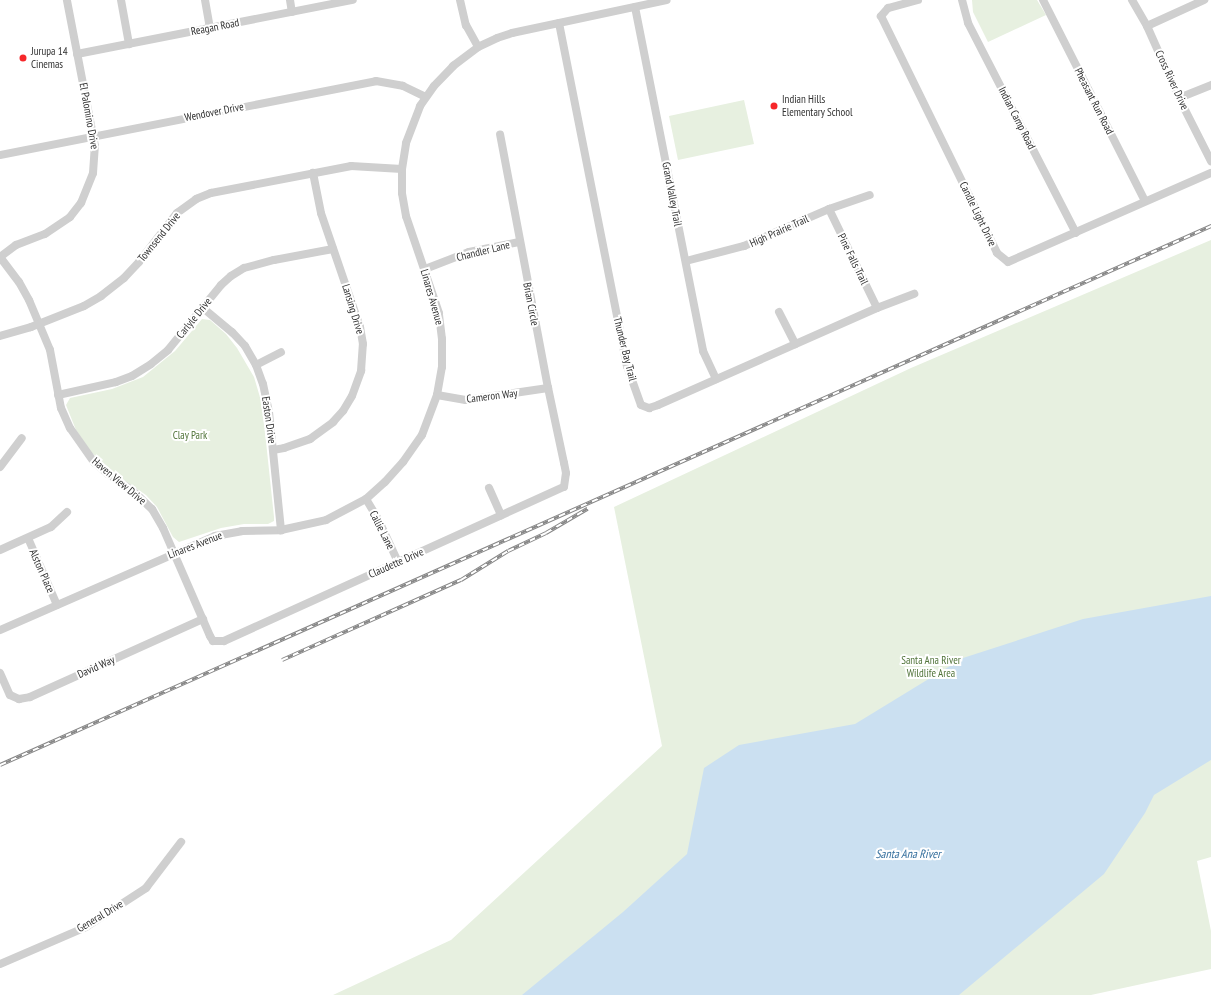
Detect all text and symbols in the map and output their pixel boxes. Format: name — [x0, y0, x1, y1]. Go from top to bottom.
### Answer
street label: Reagan Road — [190, 16, 240, 38]
place label: Jurupa 14 Cinemas — [31, 45, 68, 71]
street label: Cross River Drive — [1152, 48, 1192, 112]
marker: Jurupa 14 Cinemas — [18, 53, 28, 63]
street label: Pheasant Run Road — [1072, 65, 1116, 137]
street label: El Palomino Drive — [77, 82, 101, 150]
street label: Indian Camp Road — [996, 85, 1038, 151]
place label: Indian Hills Elementary School — [782, 93, 853, 119]
street label: Wendover Drive — [183, 100, 245, 124]
marker: Indian Hills Elementary School — [769, 101, 779, 111]
street label: Grand Valley Trail — [659, 160, 685, 228]
street label: Candle Light Drive — [957, 180, 999, 248]
street label: Townsend Drive — [135, 210, 183, 264]
street label: High Prairie Trail — [747, 212, 811, 250]
street label: Pine Falls Trail — [835, 231, 871, 287]
street label: Chandler Lane — [455, 238, 511, 264]
street label: Linares Avenue — [418, 267, 446, 327]
street label: Brian Circle — [520, 281, 542, 327]
street label: Lansing Drive — [339, 282, 367, 336]
street label: Carlyle Drive — [174, 295, 214, 341]
street label: Thunder Bay Trail — [611, 315, 639, 383]
street label: Cameron Way — [466, 386, 518, 406]
street label: Easton Drive — [259, 395, 279, 445]
park label: Clay Park — [173, 428, 207, 442]
street label: Haven View Drive — [89, 454, 149, 508]
street label: Callie Lane — [367, 508, 397, 552]
street label: Linares Avenue — [166, 529, 224, 561]
street label: Claudette Drive — [366, 545, 426, 581]
street label: Alston Place — [27, 547, 57, 595]
street label: David Way — [75, 653, 117, 681]
park label: Santa Ana River Wildlife Area — [901, 654, 961, 680]
water label: Santa Ana River — [875, 847, 941, 861]
street label: General Drive — [74, 897, 126, 935]

